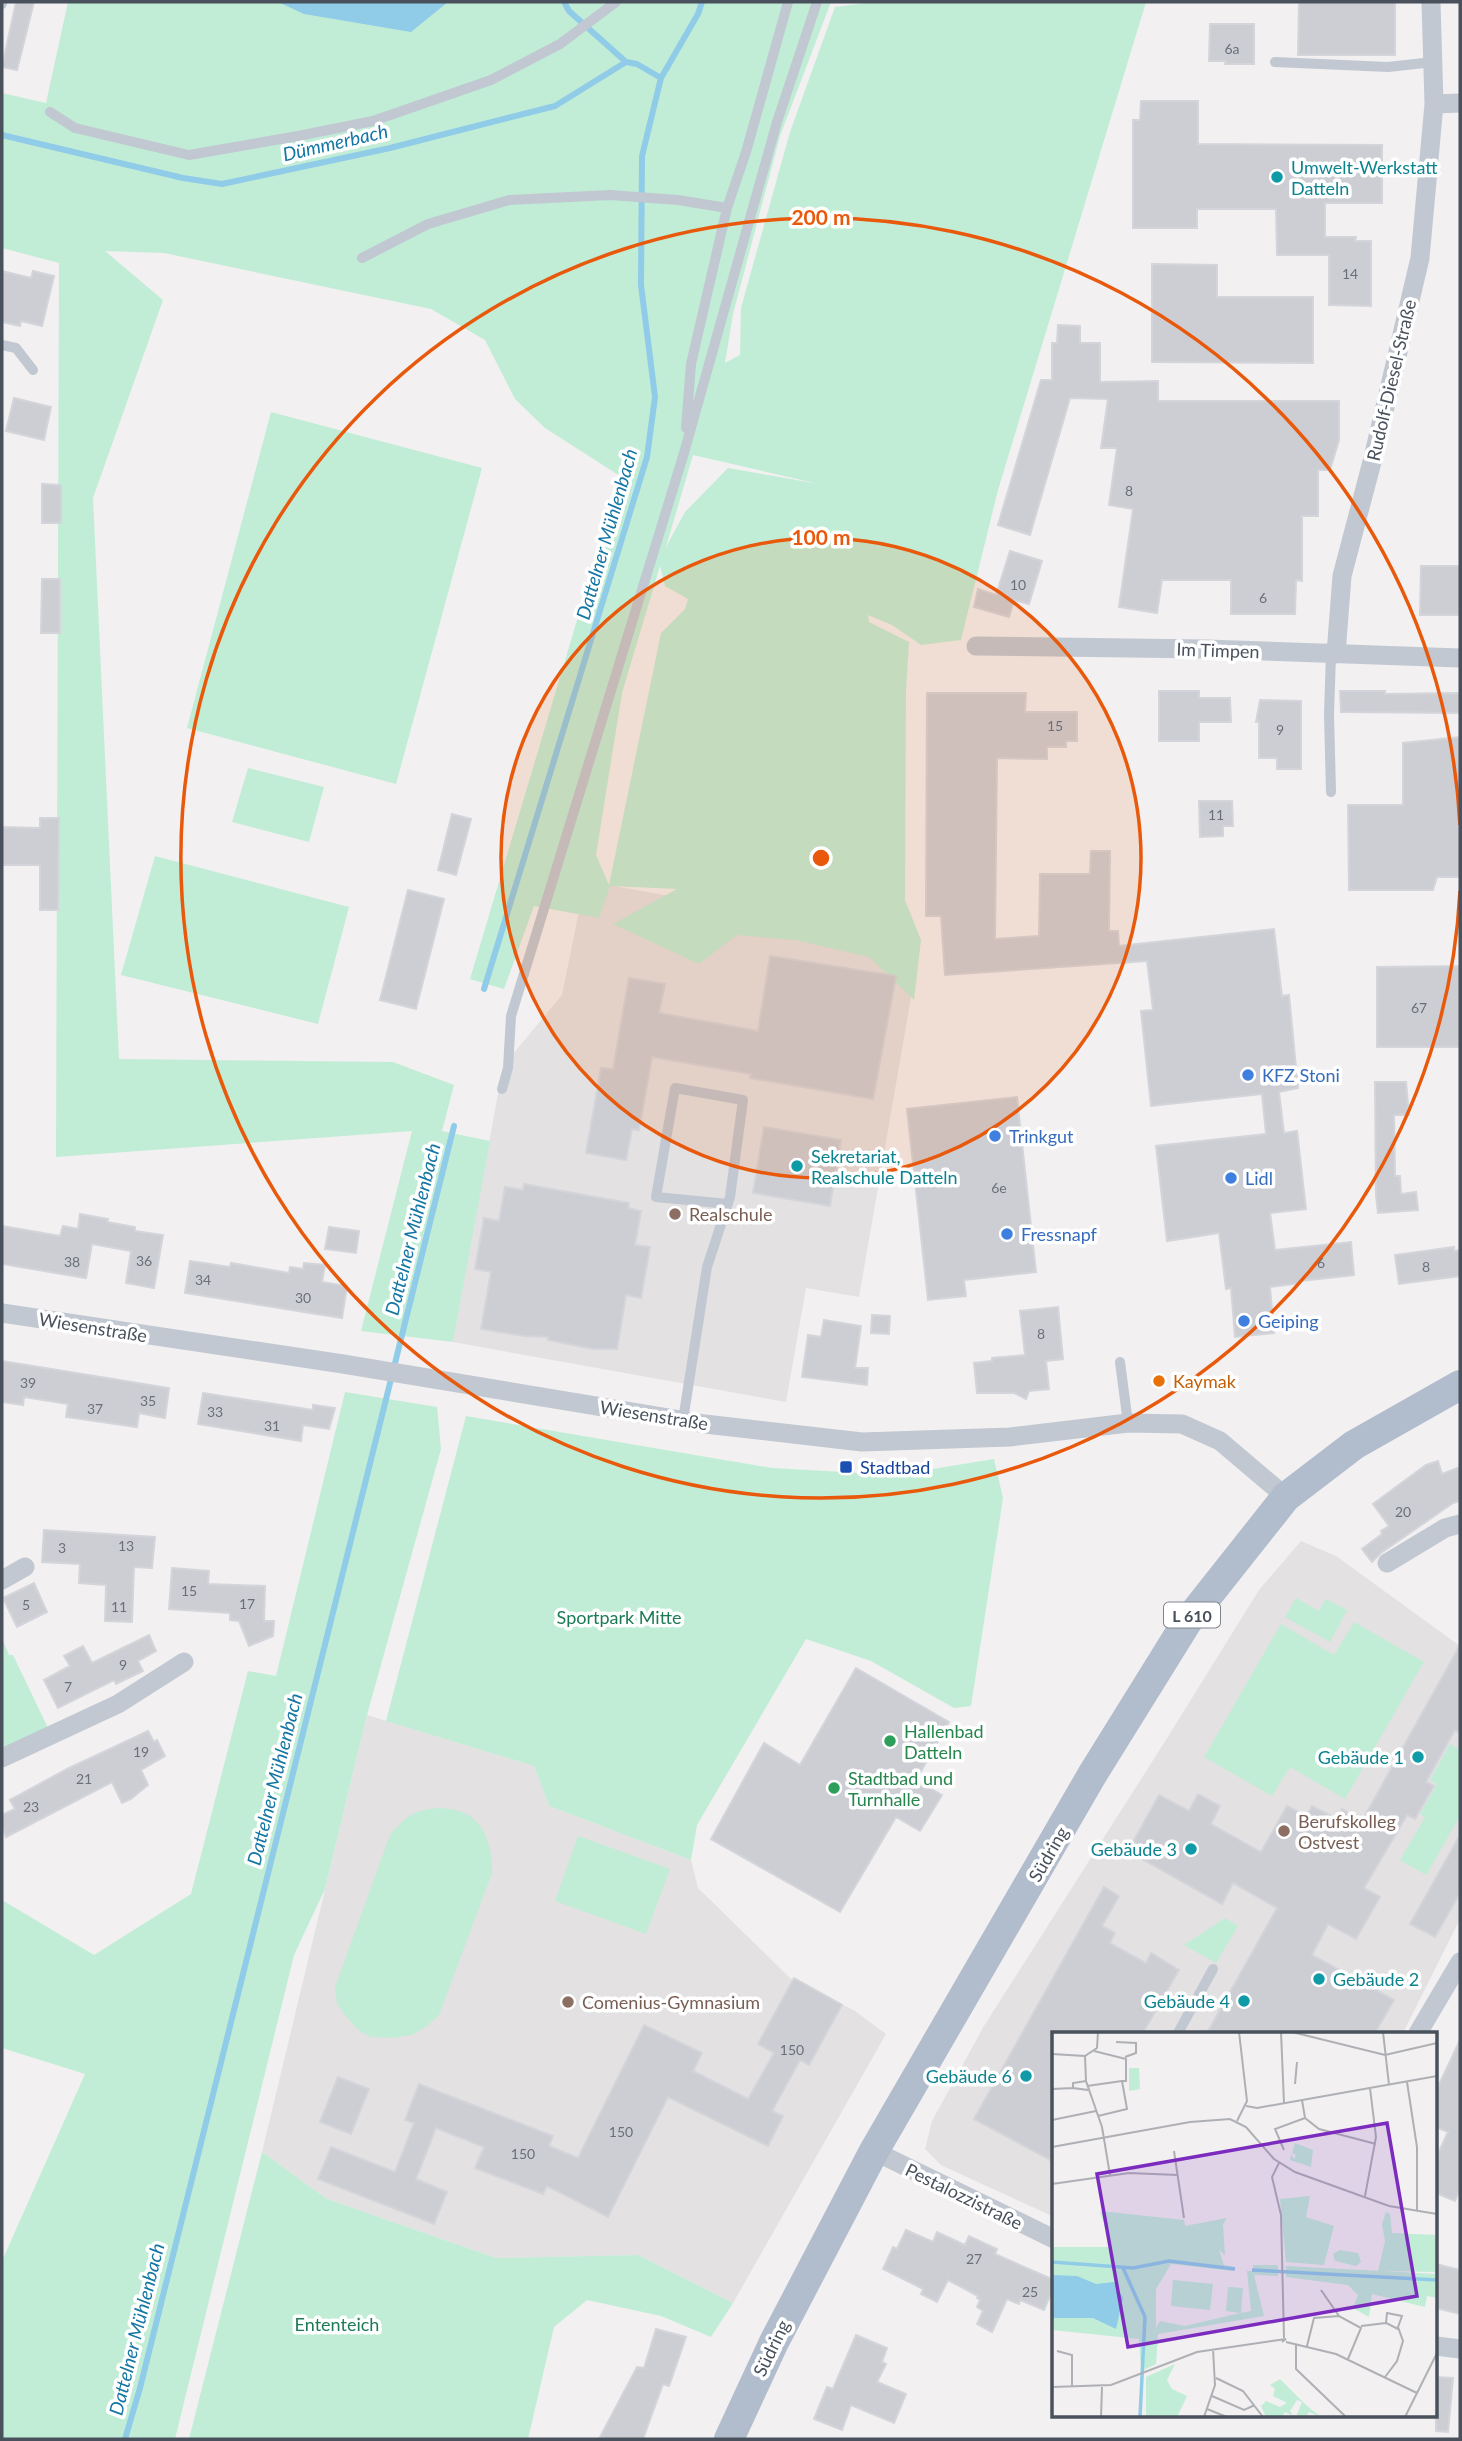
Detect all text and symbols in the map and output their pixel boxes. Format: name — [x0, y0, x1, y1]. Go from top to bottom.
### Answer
house number: 6a — [1224, 40, 1240, 57]
water label: Dümmerbach — [280, 119, 390, 165]
place label: Umwelt-Werkstatt Datteln — [1291, 156, 1438, 199]
marker: Umwelt-Werkstatt Datteln — [1269, 169, 1285, 185]
text: 200 m — [791, 204, 851, 229]
house number: 14 — [1342, 265, 1358, 282]
street label: Rudolf-Diesel-Straße — [1362, 297, 1420, 463]
water label: Dattelner Mühlenbach — [571, 446, 641, 622]
house number: 8 — [1125, 482, 1133, 499]
text: 100 m — [791, 524, 851, 549]
house number: 10 — [1010, 576, 1026, 593]
house number: 6 — [1259, 589, 1267, 606]
street label: Im Timpen — [1176, 638, 1260, 662]
house number: 15 — [1047, 717, 1063, 734]
house number: 9 — [1276, 721, 1284, 738]
house number: 11 — [1208, 806, 1224, 823]
centre of rings — [809, 846, 833, 870]
house number: 67 — [1411, 999, 1427, 1016]
place label: KFZ Stoni — [1262, 1064, 1340, 1086]
marker: KFZ Stoni — [1240, 1067, 1256, 1083]
place label: Trinkgut — [1009, 1125, 1074, 1147]
marker: Trinkgut — [987, 1128, 1003, 1144]
water label: Dattelner Mühlenbach — [379, 1141, 445, 1317]
place label: Sekretariat, Realschule Datteln — [811, 1145, 958, 1188]
marker: Sekretariat, Realschule Datteln — [789, 1158, 805, 1174]
place label: Lidl — [1245, 1167, 1273, 1189]
marker: Lidl — [1223, 1170, 1239, 1186]
house number: 6e — [991, 1179, 1007, 1196]
place label: Realschule — [689, 1203, 773, 1225]
marker: Realschule — [667, 1206, 683, 1222]
place label: Fressnapf — [1021, 1223, 1098, 1245]
marker: Fressnapf — [999, 1226, 1015, 1242]
house number: 36 — [136, 1252, 152, 1269]
house number: 38 — [64, 1253, 80, 1270]
house number: 6 — [1317, 1254, 1325, 1271]
house number: 8 — [1422, 1258, 1430, 1275]
house number: 34 — [195, 1271, 211, 1288]
house number: 30 — [295, 1289, 311, 1306]
street label: Wiesenstraße — [37, 1308, 149, 1346]
place label: Geiping — [1258, 1310, 1319, 1332]
marker: Geiping — [1236, 1313, 1252, 1329]
house number: 8 — [1037, 1325, 1045, 1342]
place label: Kaymak — [1173, 1370, 1237, 1392]
marker: Kaymak — [1151, 1373, 1167, 1389]
house number: 39 — [20, 1374, 36, 1391]
house number: 35 — [140, 1392, 156, 1409]
street label: Wiesenstraße — [598, 1396, 710, 1434]
house number: 37 — [87, 1400, 103, 1417]
house number: 33 — [207, 1403, 223, 1420]
house number: 31 — [264, 1417, 280, 1434]
place label: Stadtbad — [860, 1456, 930, 1478]
marker: Stadtbad — [838, 1459, 854, 1475]
house number: 20 — [1395, 1503, 1411, 1520]
house number: 13 — [118, 1537, 134, 1554]
house number: 3 — [58, 1539, 66, 1556]
house number: 15 — [181, 1582, 197, 1599]
house number: 17 — [239, 1595, 255, 1612]
house number: 5 — [22, 1596, 30, 1613]
house number: 11 — [111, 1598, 127, 1615]
road number: L 610 — [1164, 1602, 1220, 1628]
park label: Sportpark Mitte — [557, 1606, 681, 1628]
house number: 9 — [119, 1656, 127, 1673]
house number: 7 — [64, 1678, 72, 1695]
water label: Dattelner Mühlenbach — [241, 1691, 307, 1867]
place label: Hallenbad Datteln — [904, 1720, 984, 1763]
marker: Hallenbad Datteln — [882, 1733, 898, 1749]
house number: 19 — [133, 1743, 149, 1760]
place label: Gebäude 1 — [1318, 1746, 1404, 1768]
marker: Gebäude 1 — [1410, 1749, 1426, 1765]
place label: Stadtbad und Turnhalle — [848, 1767, 953, 1810]
house number: 21 — [76, 1770, 92, 1787]
marker: Stadtbad und Turnhalle — [826, 1780, 842, 1796]
house number: 23 — [23, 1798, 39, 1815]
place label: Berufskolleg Ostvest — [1298, 1810, 1396, 1853]
street label: Südring — [1023, 1823, 1073, 1885]
marker: Berufskolleg Ostvest — [1276, 1823, 1292, 1839]
place label: Gebäude 3 — [1091, 1838, 1177, 1860]
marker: Gebäude 3 — [1183, 1841, 1199, 1857]
place label: Gebäude 2 — [1333, 1968, 1419, 1990]
marker: Gebäude 2 — [1311, 1971, 1327, 1987]
place label: Gebäude 4 — [1144, 1990, 1230, 2012]
place label: Comenius-Gymnasium — [582, 1991, 760, 2013]
marker: Gebäude 4 — [1236, 1993, 1252, 2009]
marker: Comenius-Gymnasium — [560, 1994, 576, 2010]
inset map — [1052, 2032, 1438, 2416]
house number: 150 — [780, 2041, 804, 2058]
place label: Gebäude 6 — [926, 2065, 1012, 2087]
marker: Gebäude 6 — [1018, 2068, 1034, 2084]
house number: 150 — [609, 2123, 633, 2140]
house number: 150 — [511, 2145, 535, 2162]
street label: Pestalozzistraße — [902, 2158, 1026, 2234]
water label: Dattelner Mühlenbach — [103, 2241, 169, 2417]
house number: 27 — [966, 2250, 982, 2267]
house number: 25 — [1022, 2283, 1038, 2300]
park label: Ententeich — [295, 2313, 379, 2335]
street label: Südring — [748, 2316, 794, 2380]

